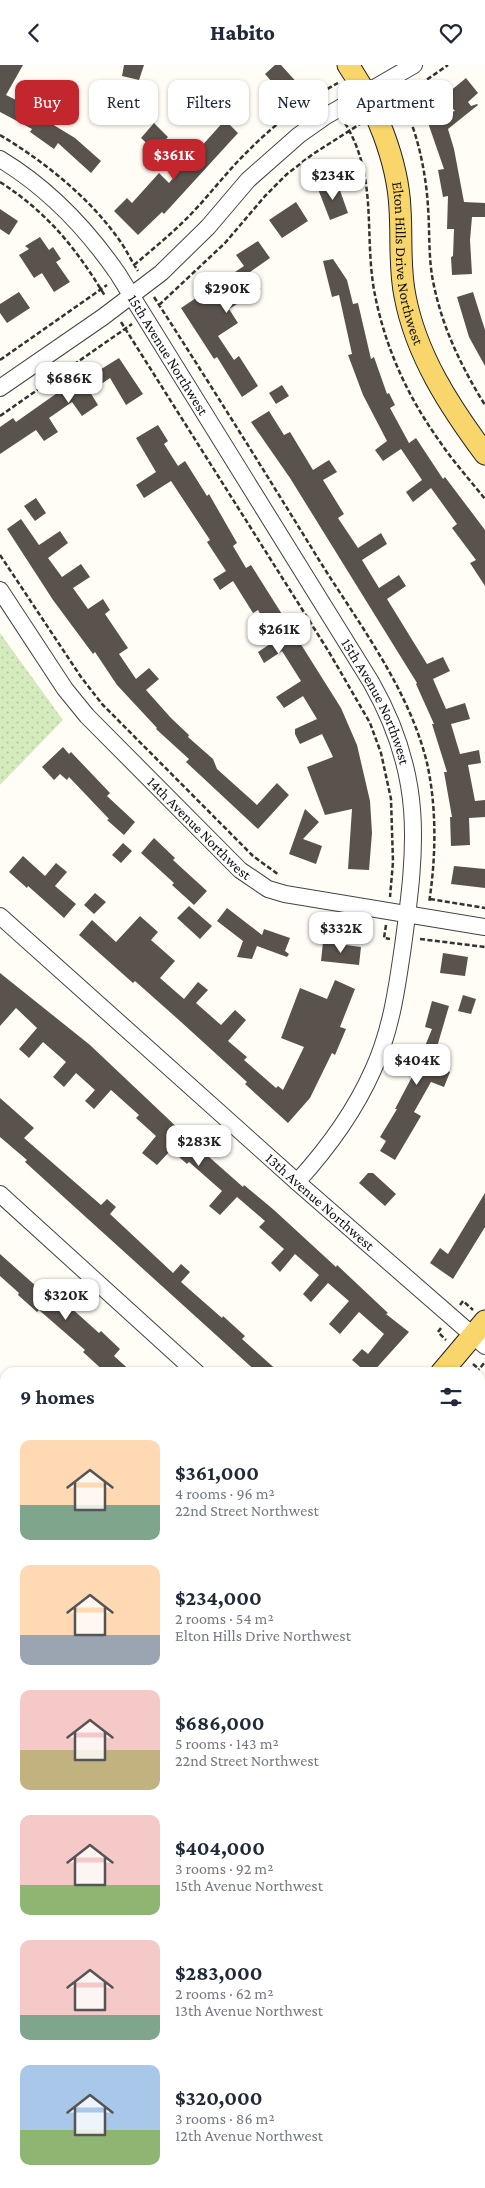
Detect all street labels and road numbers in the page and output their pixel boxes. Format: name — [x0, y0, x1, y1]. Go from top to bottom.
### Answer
street label: Elton Hills Drive Northwest — [389, 181, 427, 348]
street label: 15th Avenue Northwest — [125, 292, 212, 419]
street label: 15th Avenue Northwest — [338, 636, 413, 767]
street label: 14th Avenue Northwest — [144, 774, 255, 884]
street label: 13th Avenue Northwest — [262, 1150, 378, 1254]

